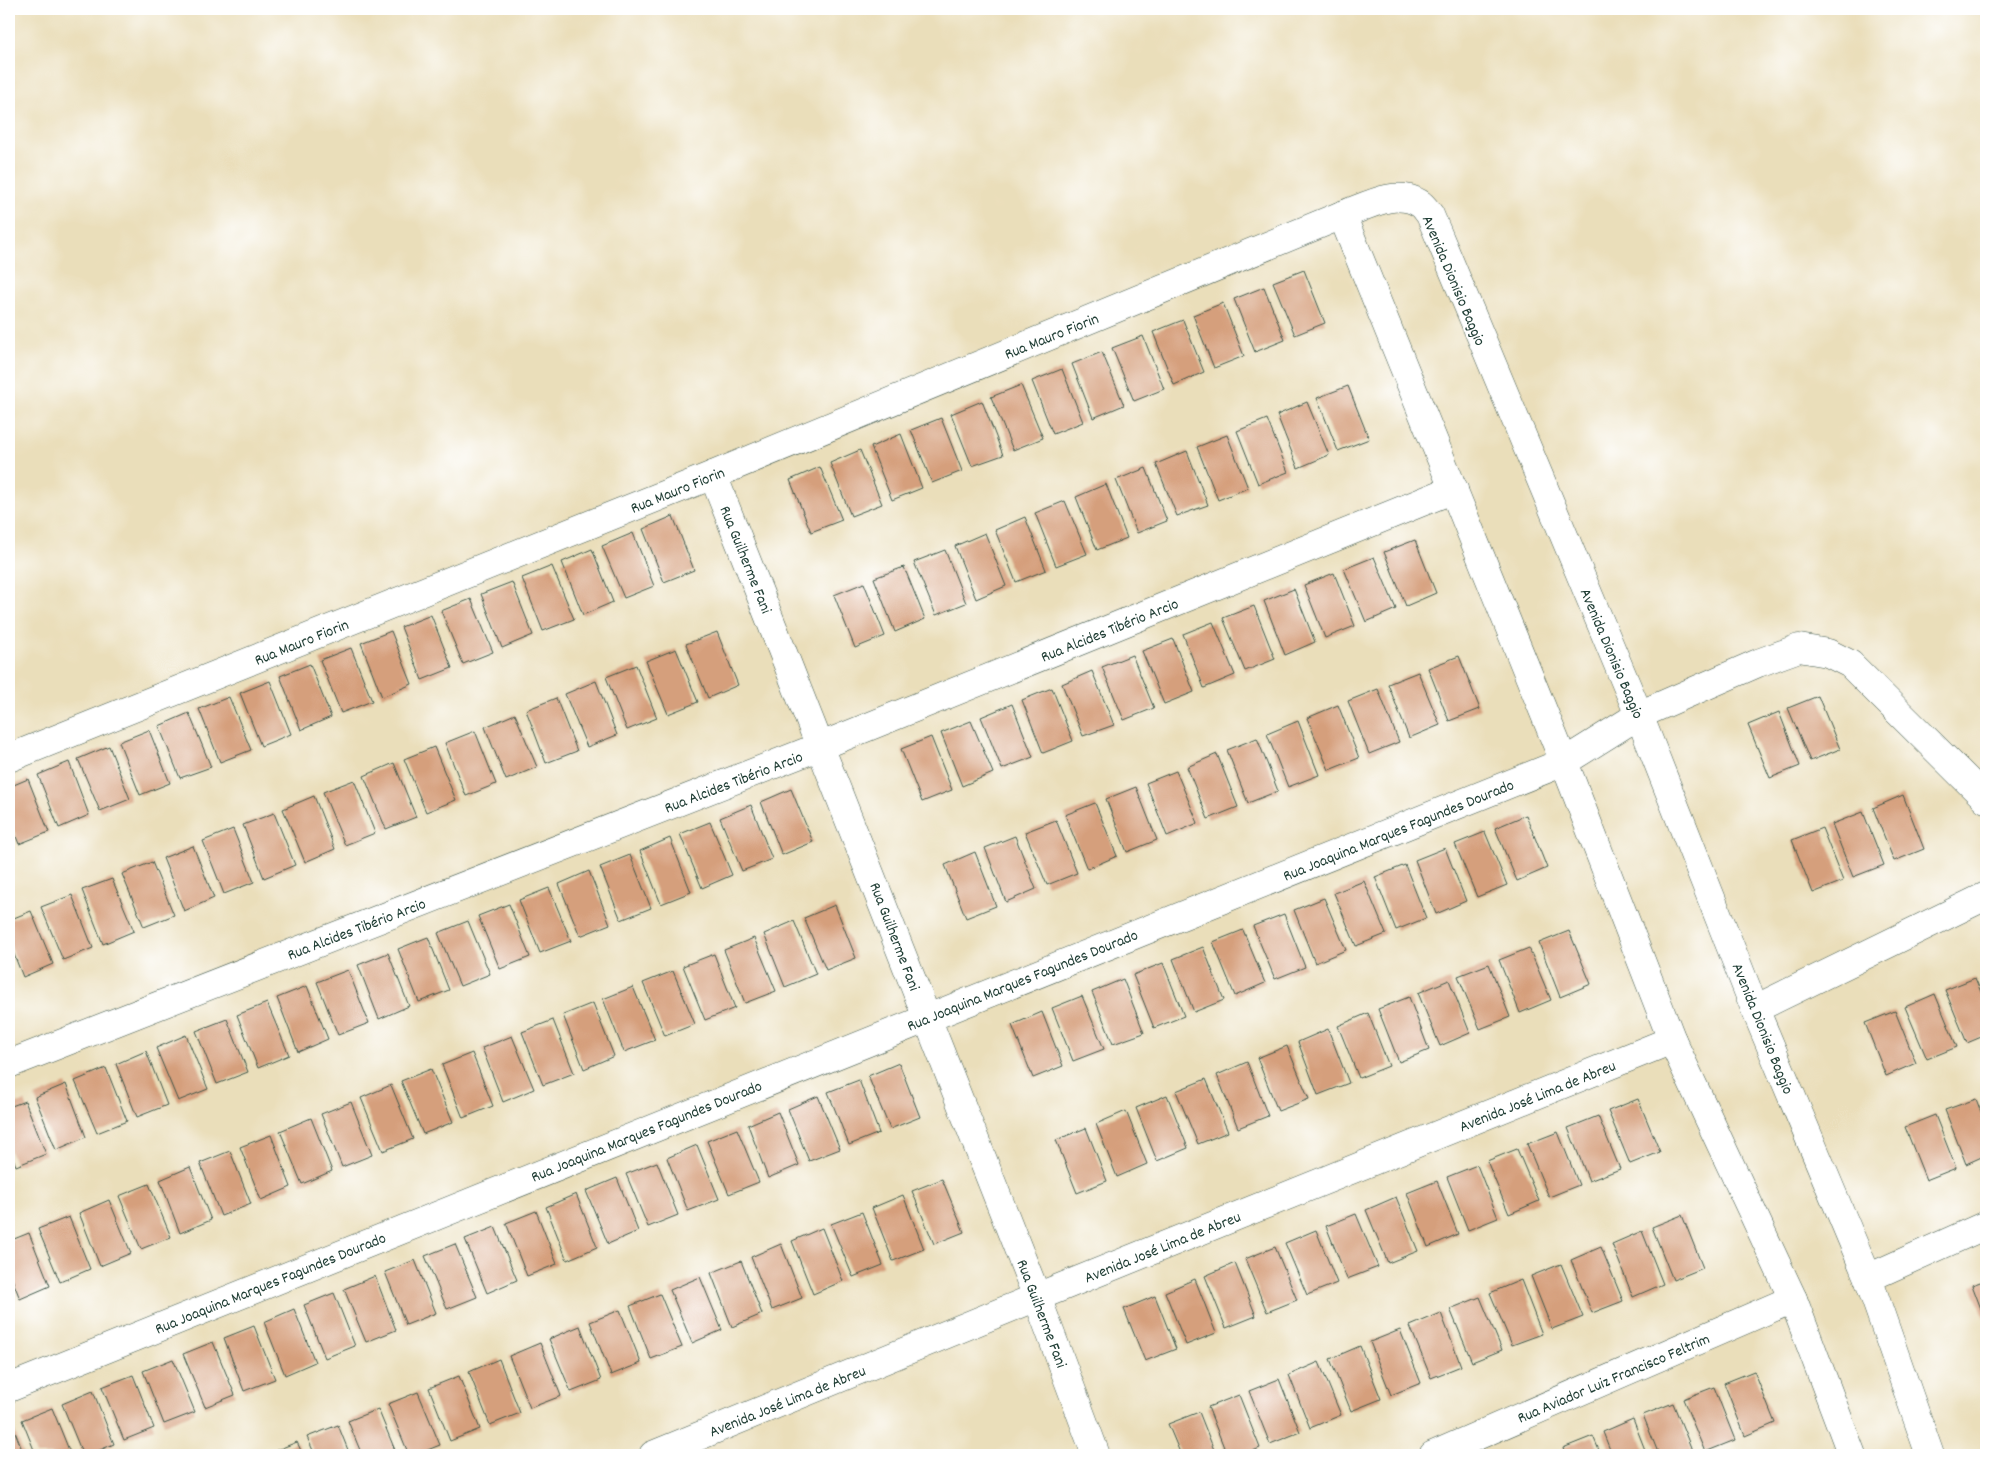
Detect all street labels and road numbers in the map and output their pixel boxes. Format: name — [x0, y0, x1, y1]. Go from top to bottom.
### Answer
street label: Avenida Dionisio Baggio — [1415, 212, 1491, 350]
street label: Rua Mauro Fiorin — [1001, 308, 1103, 367]
street label: Rua Mauro Fiorin — [627, 462, 729, 521]
street label: Rua Guilherme Fani — [713, 503, 777, 617]
street label: Avenida Dionisio Baggio — [1573, 585, 1649, 723]
street label: Rua Alcides Tibério Arcio — [1038, 593, 1182, 669]
street label: Rua Mauro Fiorin — [251, 614, 353, 673]
street label: Rua Alcides Tibério Arcio — [661, 746, 806, 820]
street label: Rua Joaquina Marques Fagundes Dourado — [1280, 774, 1518, 888]
street label: Rua Guilherme Fani — [862, 879, 925, 995]
street label: Rua Alcides Tibério Arcio — [284, 893, 429, 967]
street label: Rua Joaquina Marques Fagundes Dourado — [904, 924, 1142, 1038]
street label: Avenida Dionisio Baggio — [1725, 960, 1799, 1098]
street label: Avenida José Lima de Abreu — [1456, 1055, 1620, 1139]
street label: Rua Joaquina Marques Fagundes Dourado — [528, 1075, 766, 1189]
street label: Avenida José Lima de Abreu — [1081, 1206, 1245, 1290]
street label: Rua Joaquina Marques Fagundes Dourado — [152, 1227, 390, 1341]
street label: Rua Guilherme Fani — [1009, 1256, 1072, 1372]
street label: Rua Aviador Luiz Francisco Feltrim — [1514, 1328, 1714, 1430]
street label: Avenida José Lima de Abreu — [706, 1360, 870, 1444]

